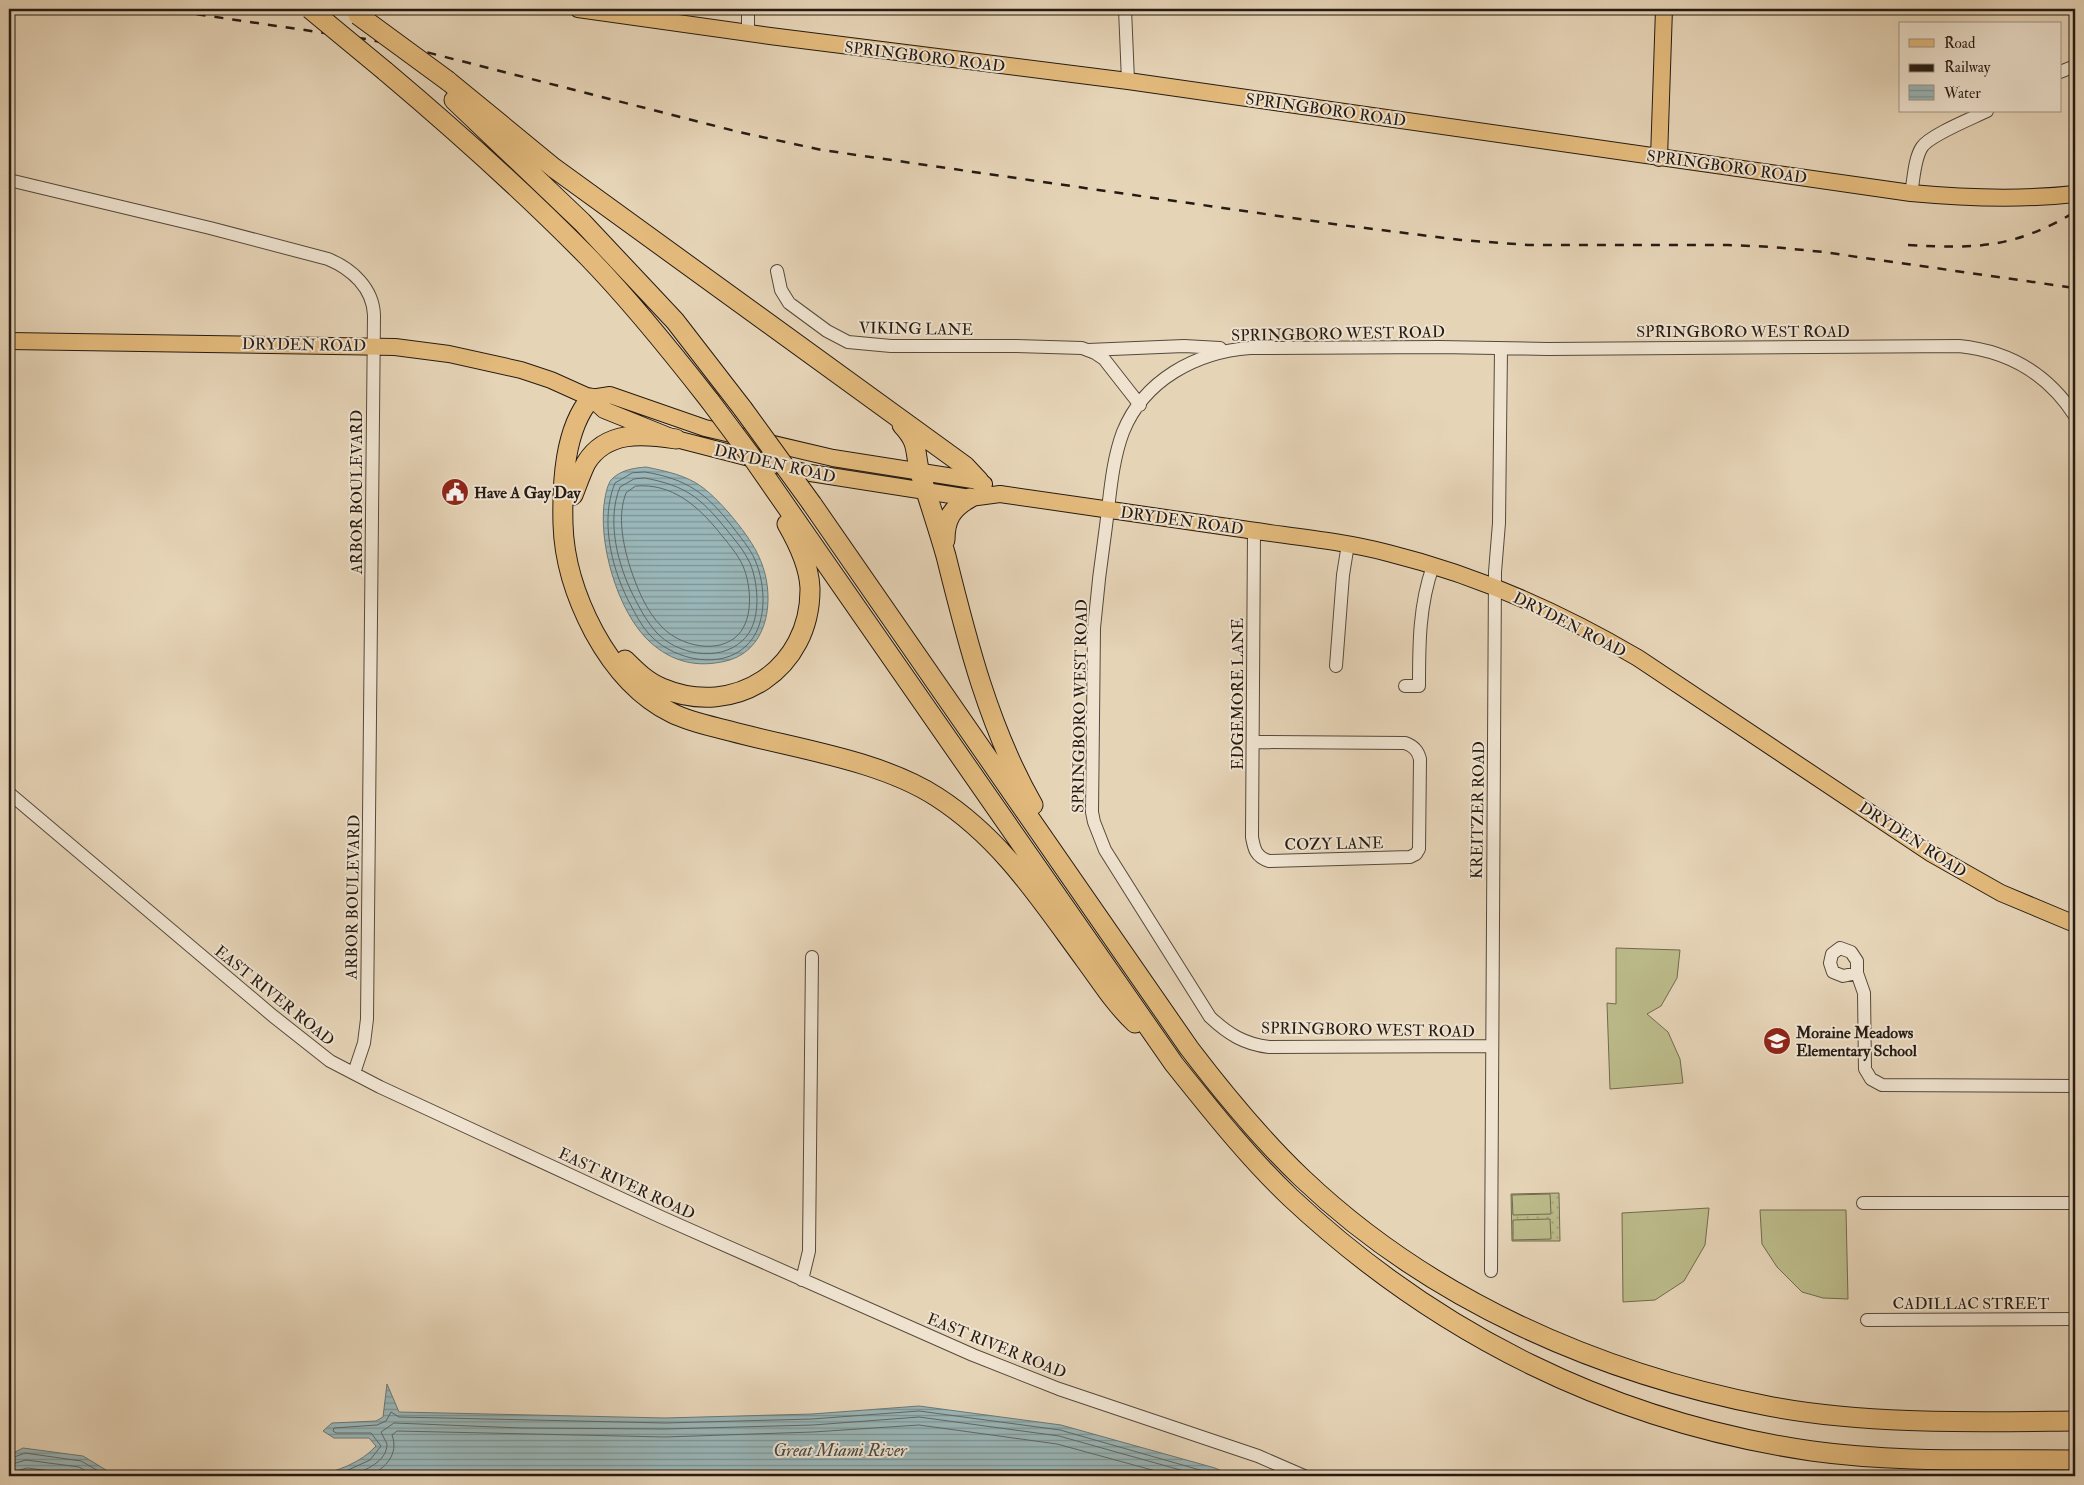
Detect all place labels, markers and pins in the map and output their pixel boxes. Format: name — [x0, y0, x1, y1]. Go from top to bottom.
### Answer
public building icon: Have A Gay Day — [440, 477, 470, 507]
place label: Have A Gay Day — [474, 483, 582, 504]
place label: Moraine Meadows Elementary School — [1795, 1023, 1918, 1062]
school or university icon: Moraine Meadows Elementary School — [1762, 1026, 1792, 1056]

